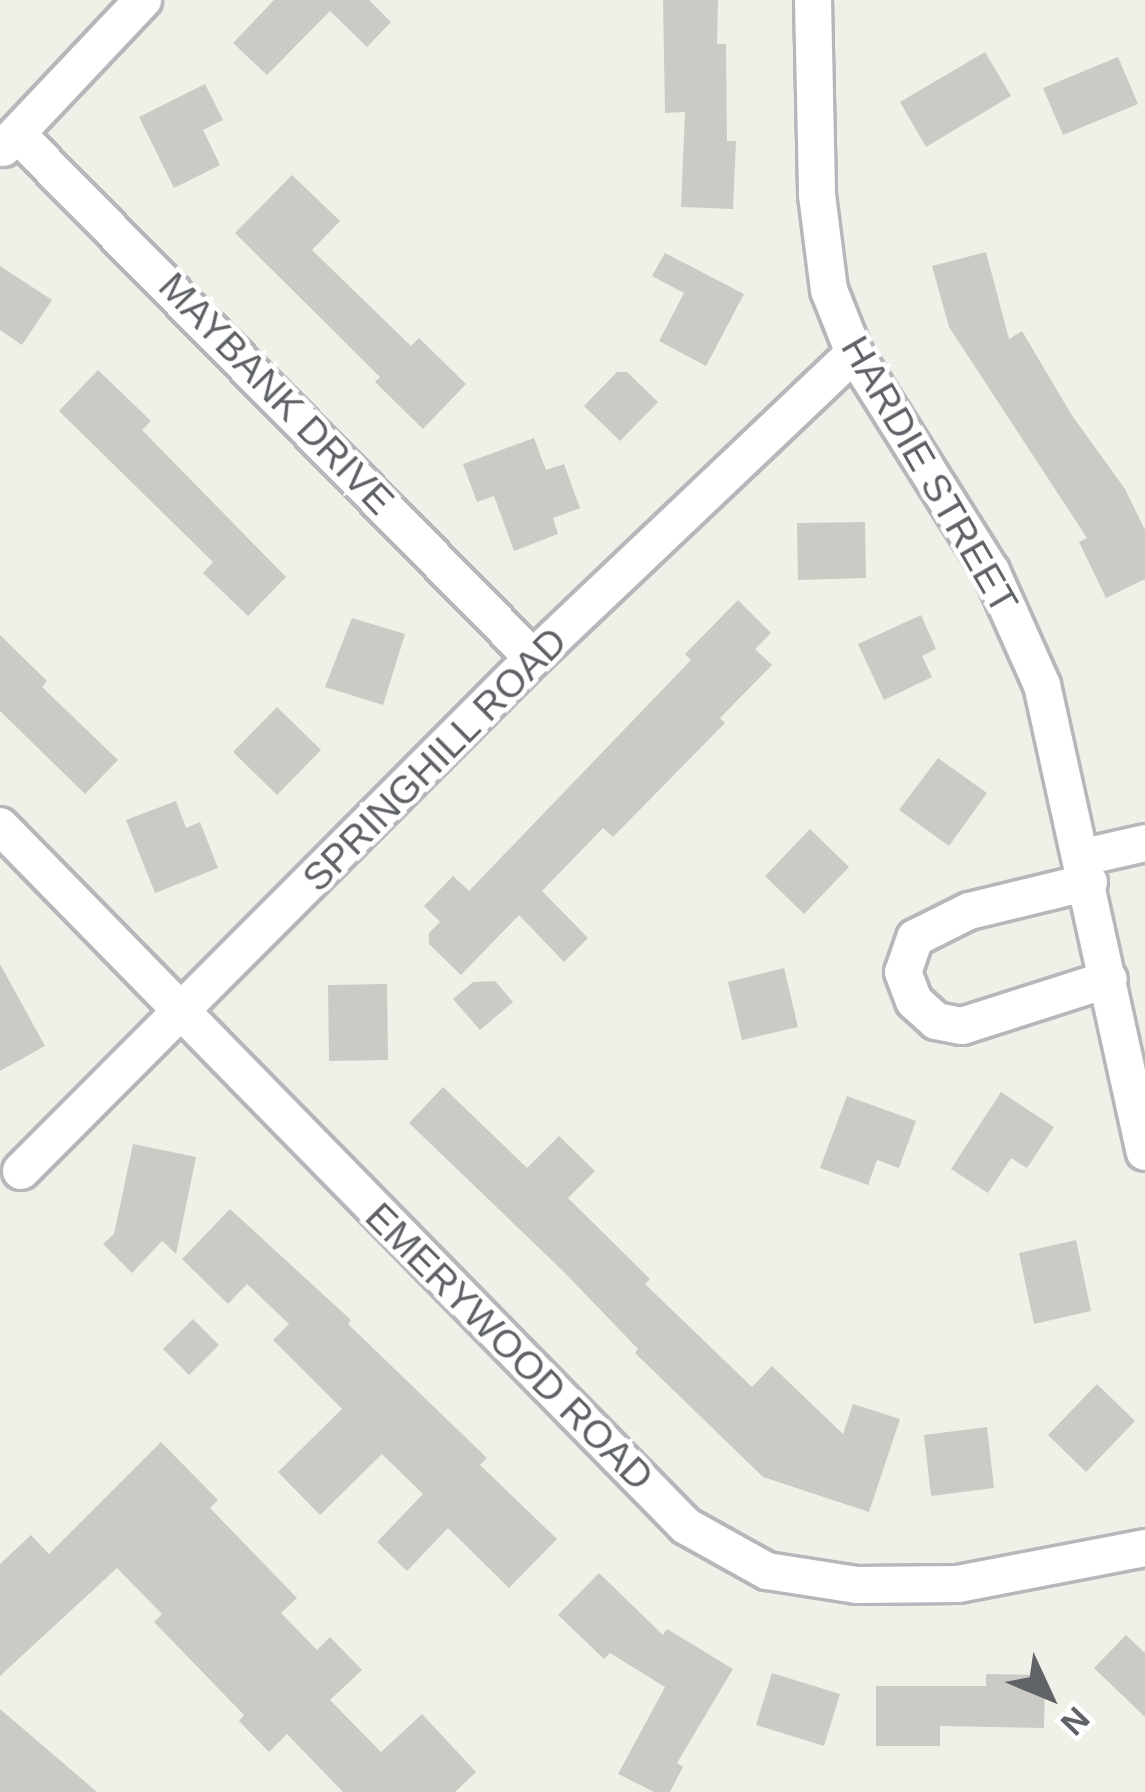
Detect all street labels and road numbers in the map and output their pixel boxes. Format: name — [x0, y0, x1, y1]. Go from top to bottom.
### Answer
street label: MAYBANK DRIVE — [149, 263, 403, 525]
street label: HARDIE STREET — [831, 328, 1027, 622]
street label: SPRINGHILL ROAD — [293, 618, 577, 902]
street label: EMERYWOOD ROAD — [356, 1194, 662, 1500]

